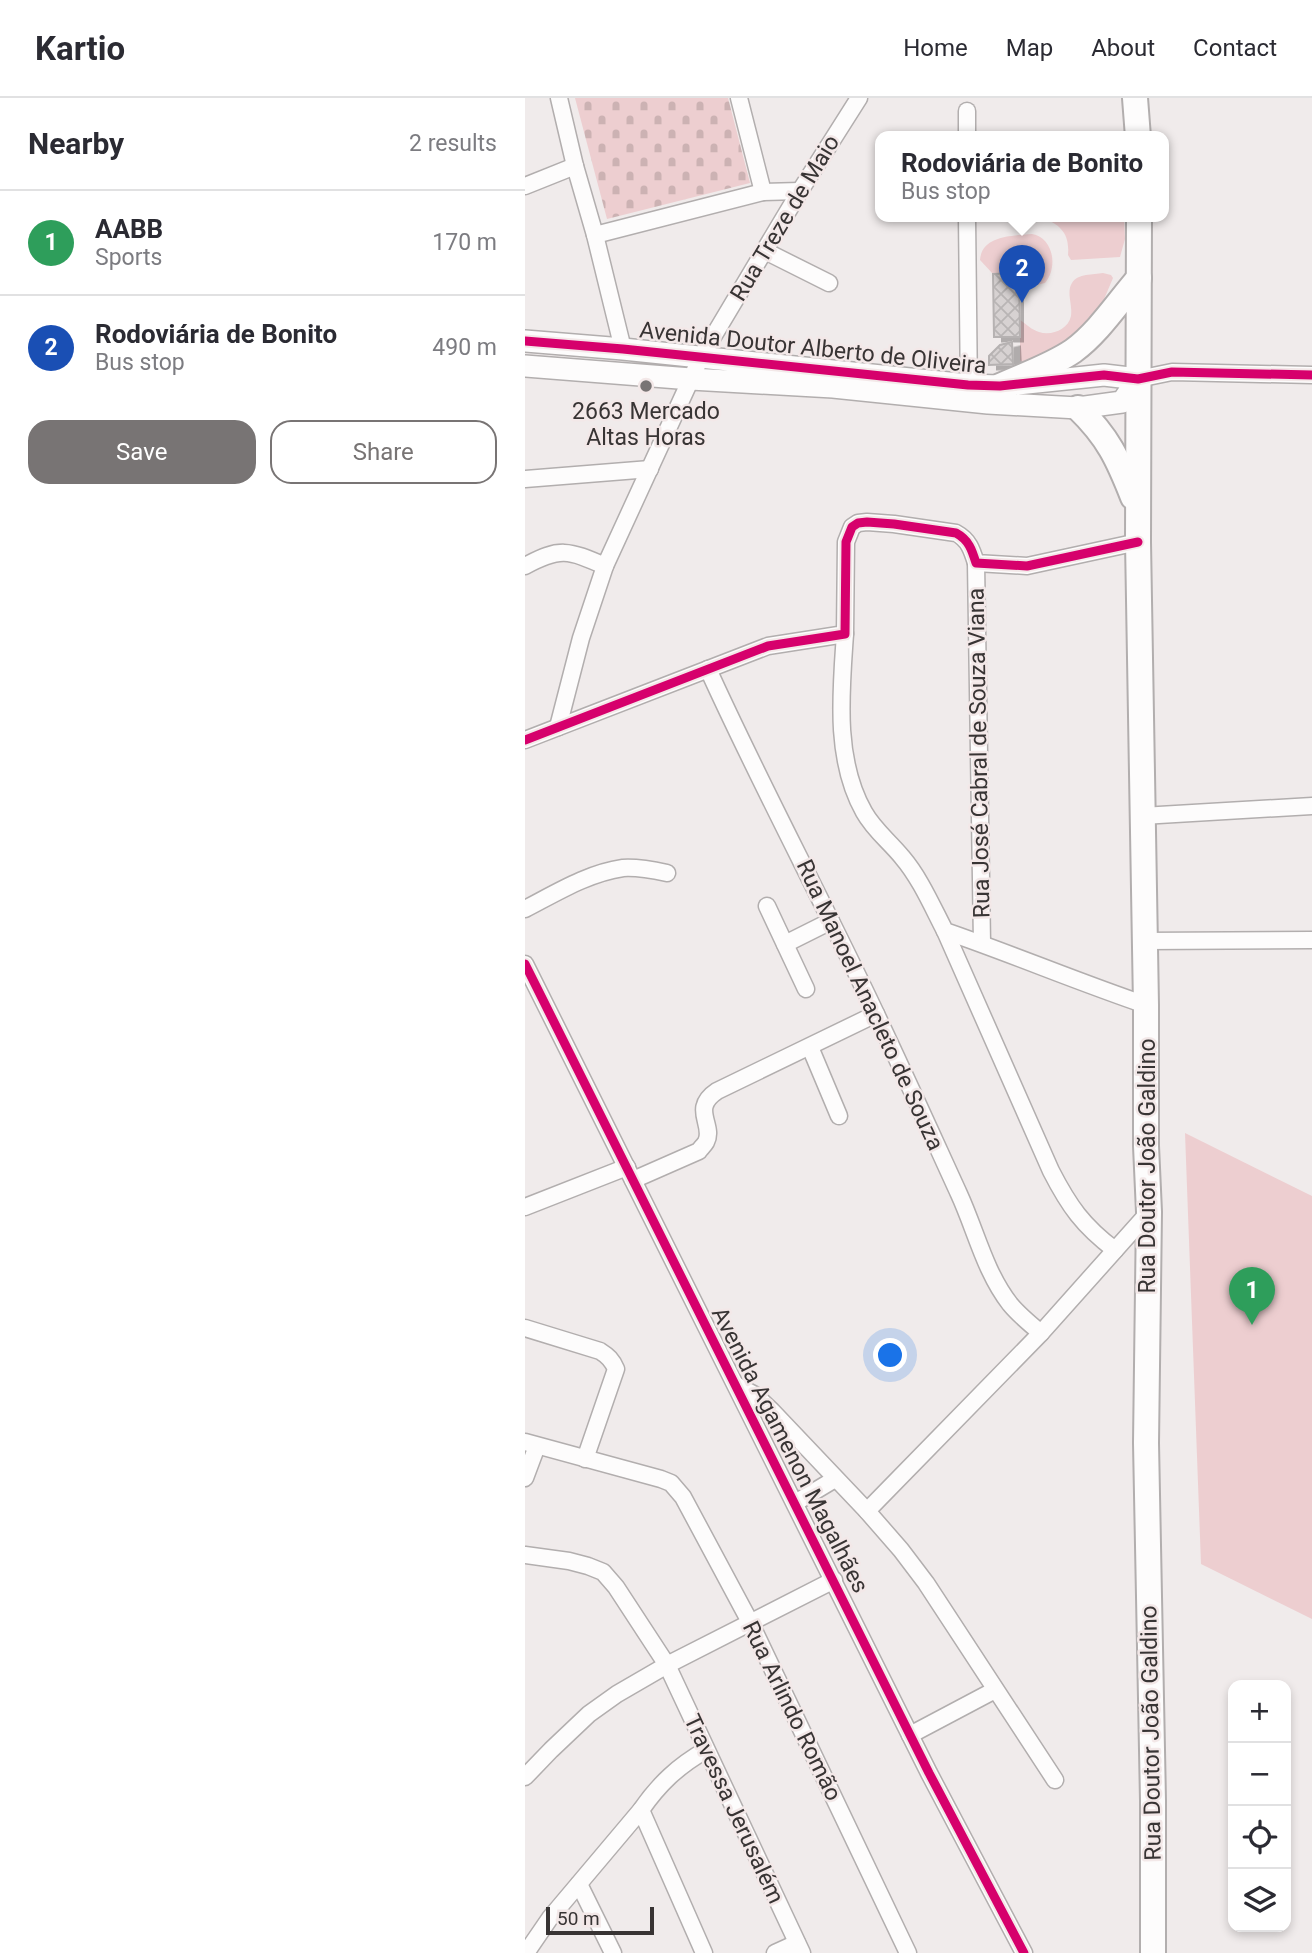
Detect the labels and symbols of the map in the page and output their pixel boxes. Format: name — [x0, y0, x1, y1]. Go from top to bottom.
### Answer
street label: Rua Treze de Maio — [725, 130, 845, 306]
pin: 2 — [999, 245, 1045, 303]
street label: Avenida Doutor Alberto de Oliveira — [638, 316, 988, 380]
marker: 2663 Mercado Altas Horas — [638, 378, 654, 394]
place label: 2663 Mercado Altas Horas — [572, 398, 720, 451]
street label: Rua José Cabral de Souza Viana — [963, 588, 995, 918]
street label: Rua Manoel Anacleto de Souza — [791, 855, 949, 1155]
street label: Rua Doutor João Galdino — [1134, 1038, 1161, 1294]
pin: 1 — [1229, 1267, 1275, 1325]
street label: Avenida Agamenon Magalhães — [706, 1303, 874, 1597]
your location — [873, 1338, 907, 1372]
street label: Rua Doutor João Galdino — [1135, 1605, 1167, 1861]
street label: Rua Arlindo Romão — [737, 1617, 847, 1805]
street label: Travessa Jerusalém — [678, 1710, 790, 1908]
scale bar — [546, 1904, 655, 1936]

